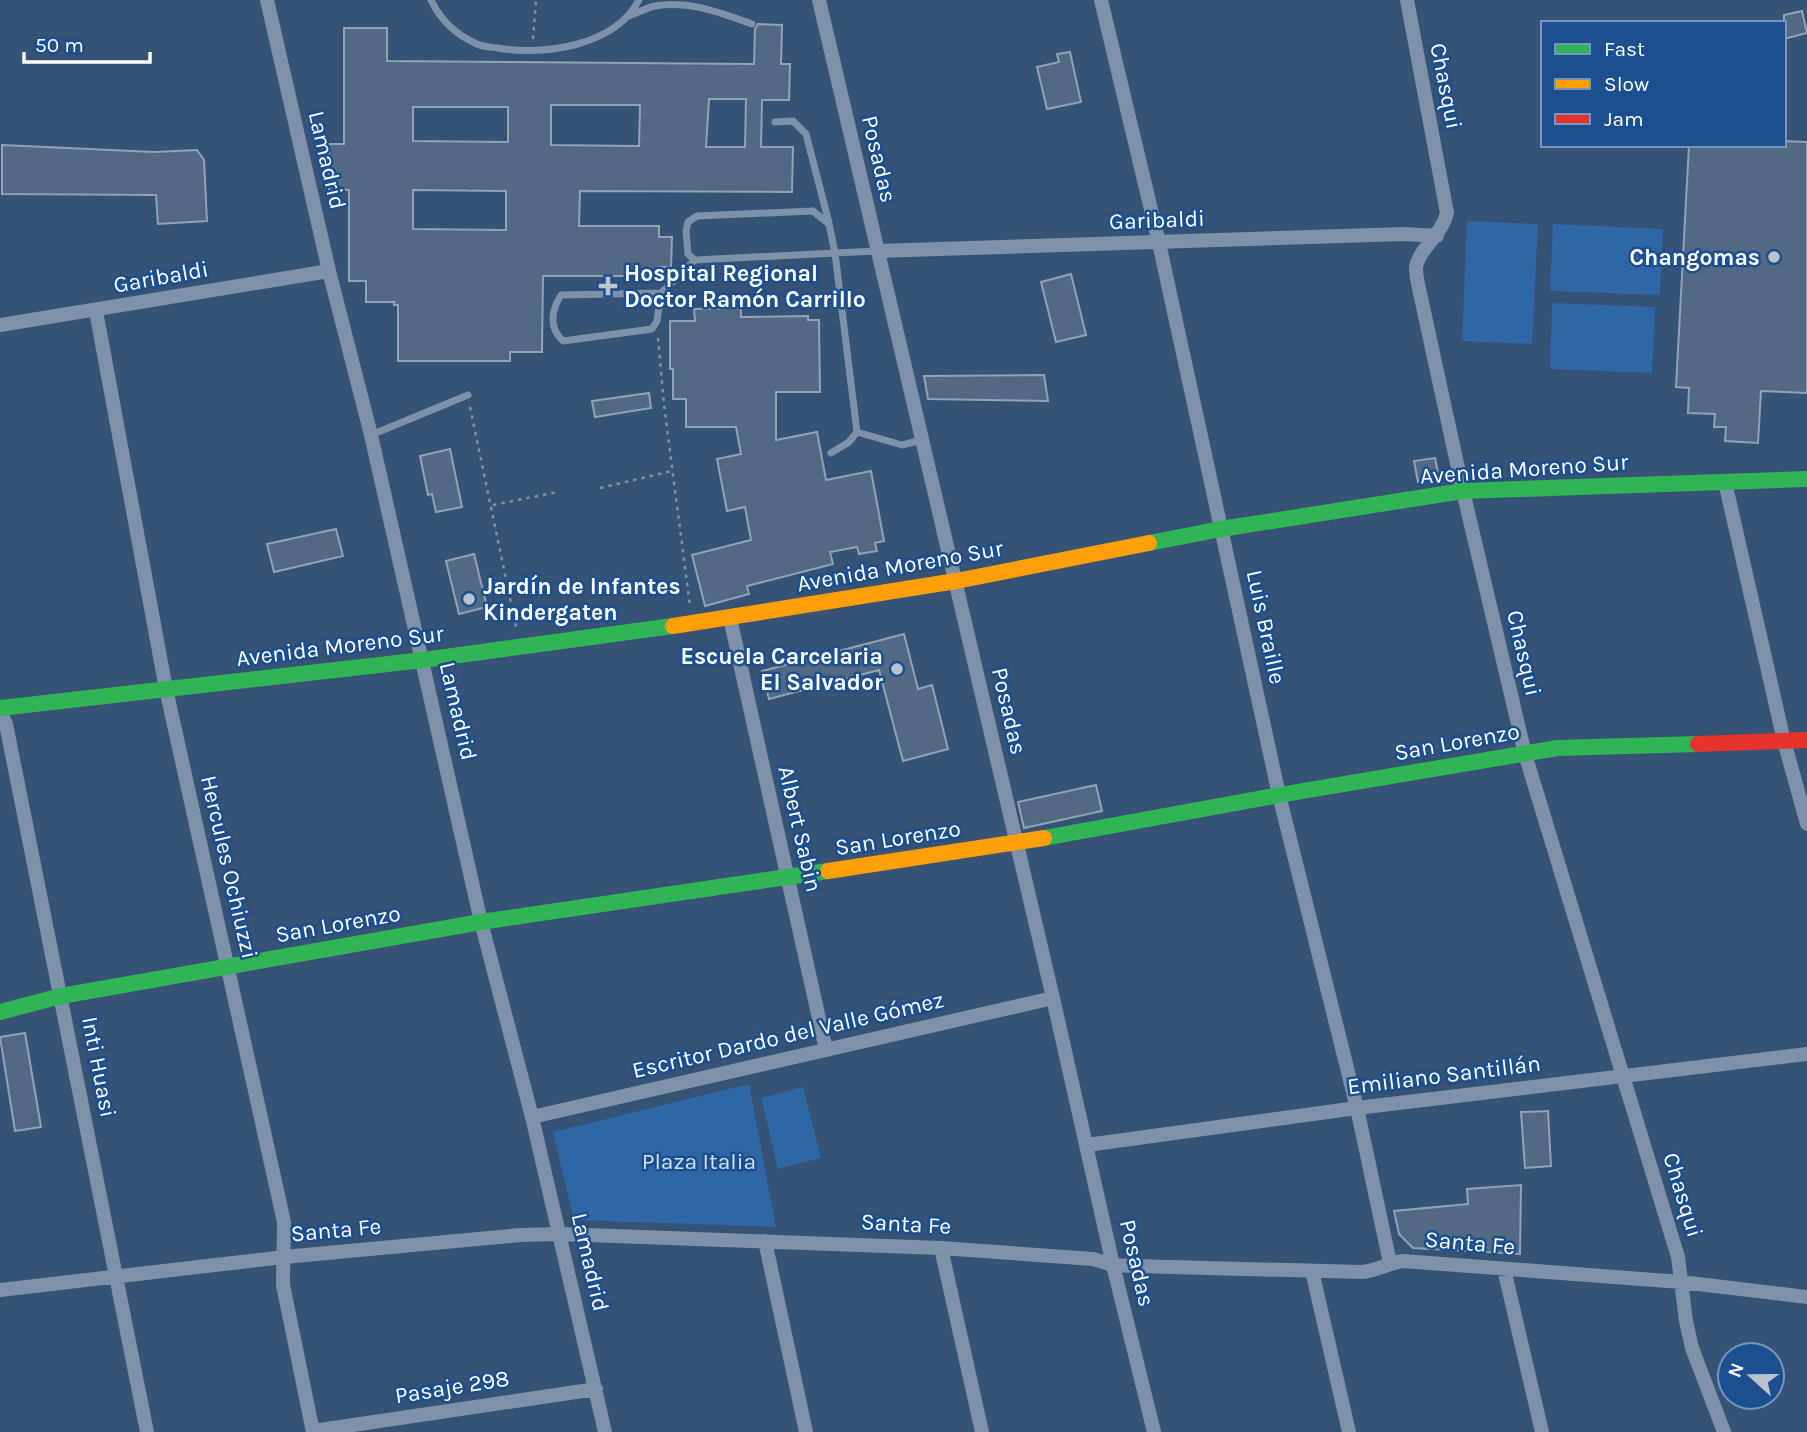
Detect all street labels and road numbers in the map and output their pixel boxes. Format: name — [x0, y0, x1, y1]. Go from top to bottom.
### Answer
street label: Chasqui — [1424, 41, 1468, 131]
street label: Lamadrid — [303, 108, 351, 212]
street label: Posadas — [856, 113, 902, 205]
street label: Garibaldi — [1109, 205, 1205, 235]
street label: Garibaldi — [111, 255, 211, 299]
street label: Avenida Moreno Sur — [1419, 448, 1630, 490]
street label: Avenida Moreno Sur — [795, 534, 1006, 597]
street label: Luis Braille — [1241, 568, 1291, 686]
street label: Chasqui — [1501, 608, 1547, 698]
street label: Avenida Moreno Sur — [235, 620, 446, 672]
street label: Lamadrid — [434, 659, 482, 763]
street label: Posadas — [986, 665, 1032, 757]
street label: San Lorenzo — [1392, 718, 1522, 766]
street label: Albert Sabin — [772, 763, 828, 895]
street label: Hercules Ochiuzzi — [195, 773, 263, 961]
street label: San Lorenzo — [833, 815, 963, 861]
street label: San Lorenzo — [273, 900, 403, 948]
street label: Escritor Dardo del Valle Gómez — [630, 986, 946, 1084]
street label: Inti Huasi — [76, 1014, 122, 1120]
street label: Emiliano Santillán — [1346, 1050, 1542, 1100]
street label: Chasqui — [1657, 1149, 1709, 1241]
street label: Santa Fe — [860, 1208, 952, 1240]
street label: Lamadrid — [566, 1210, 614, 1314]
street label: Santa Fe — [290, 1213, 382, 1247]
street label: Posadas — [1114, 1217, 1160, 1309]
street label: Santa Fe — [1424, 1226, 1516, 1260]
street label: Pasaje 298 — [393, 1365, 511, 1409]

